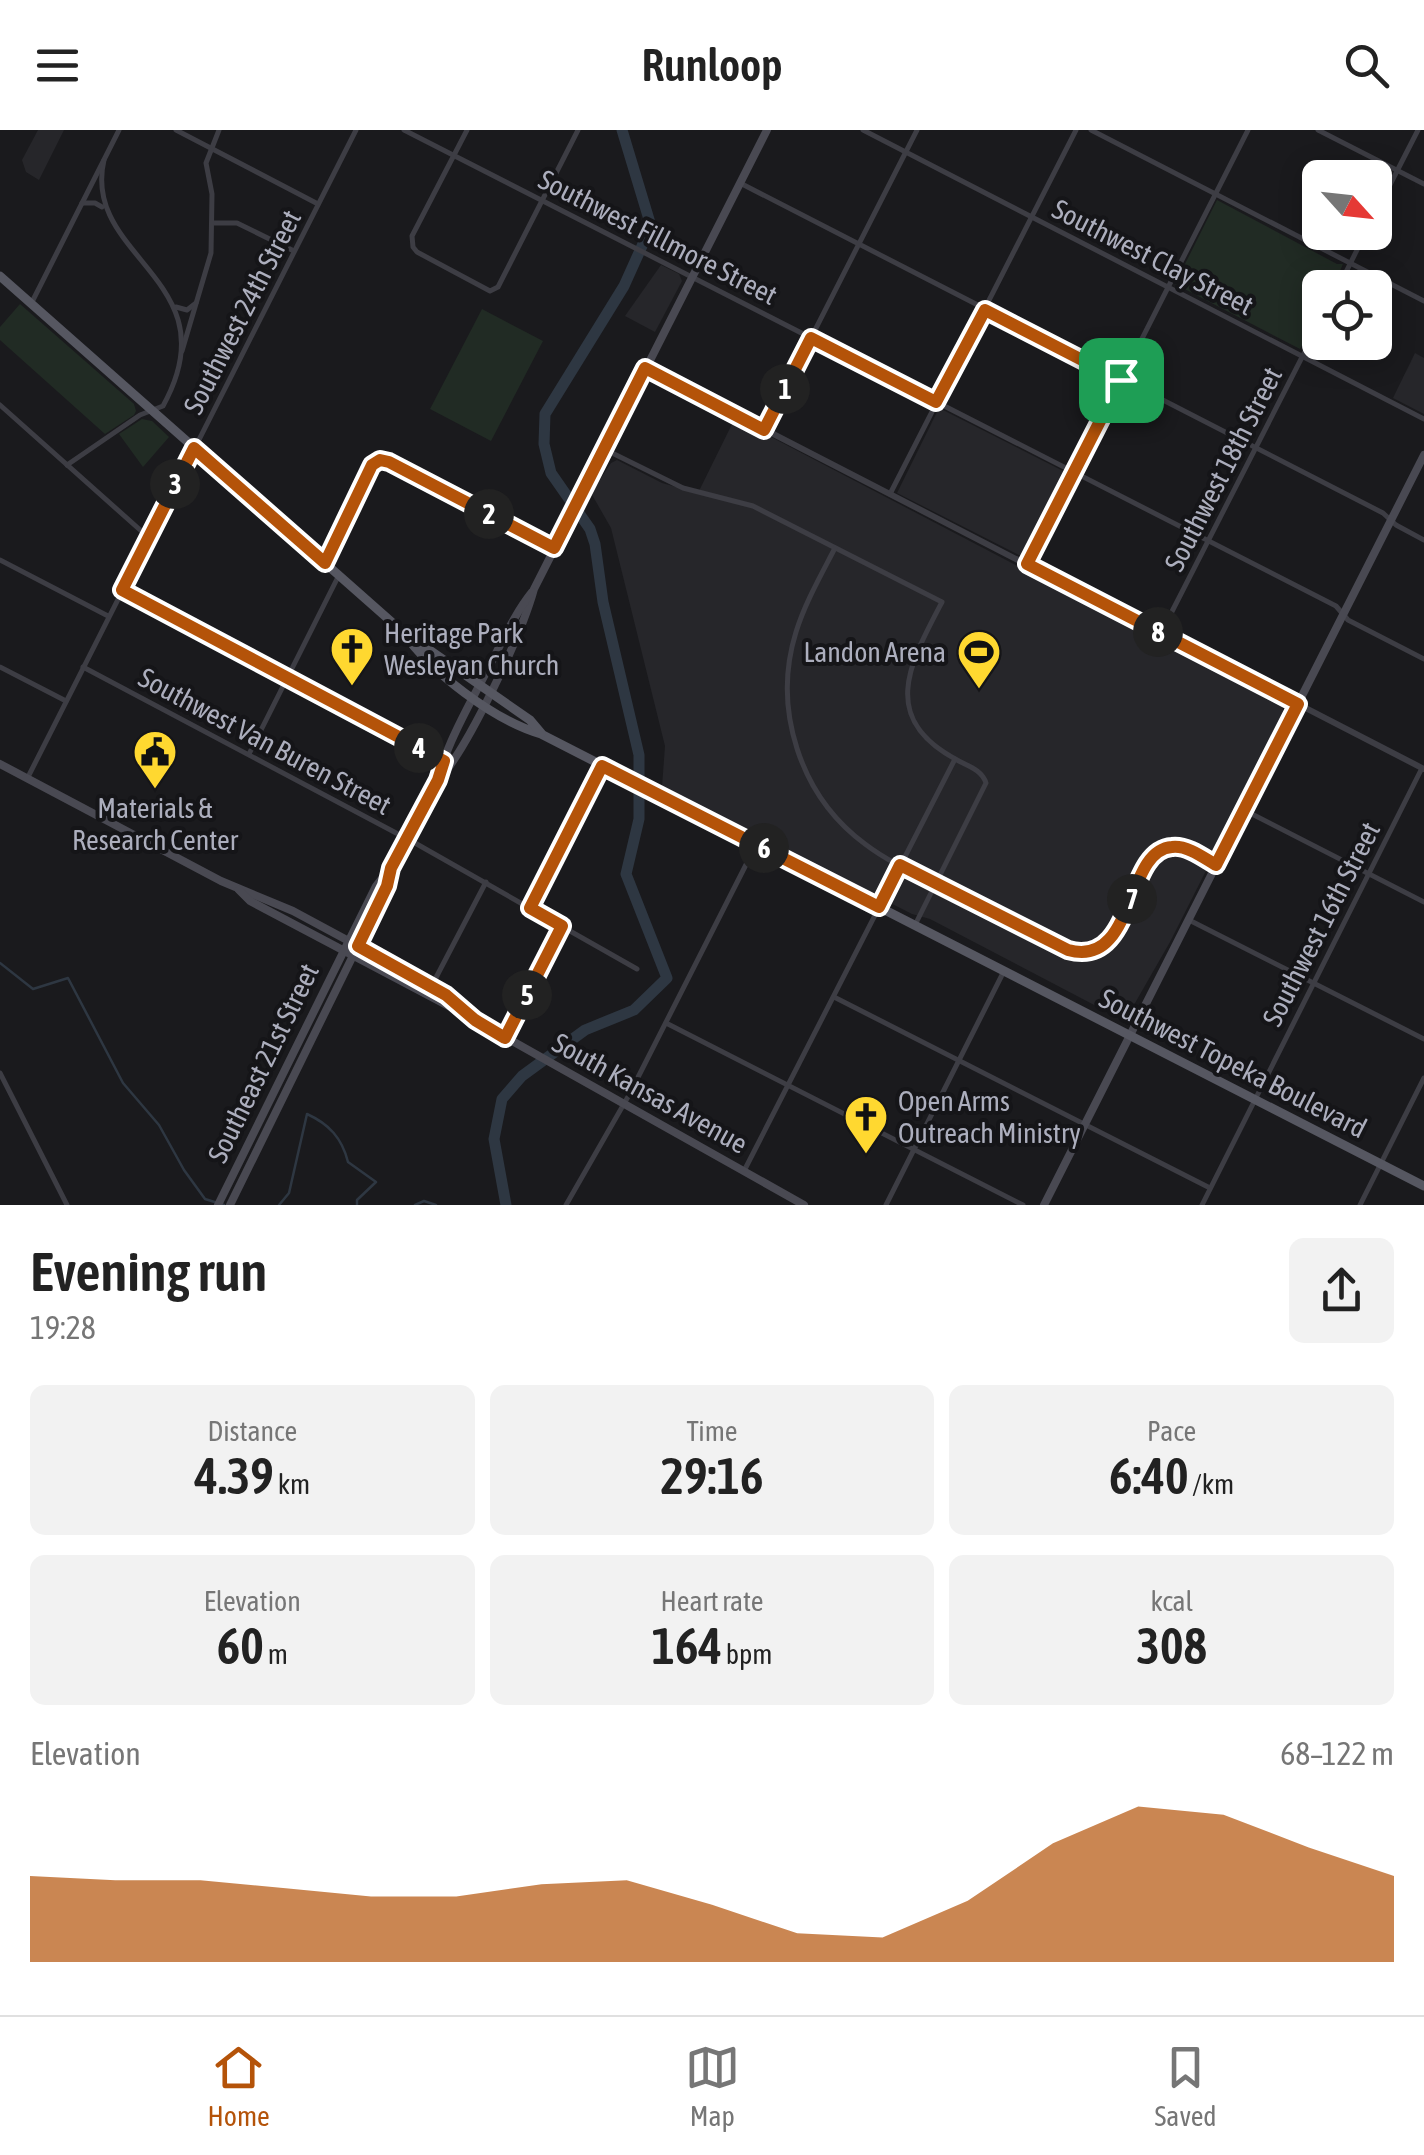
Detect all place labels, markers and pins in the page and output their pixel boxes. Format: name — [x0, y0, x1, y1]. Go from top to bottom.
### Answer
pin — [1079, 338, 1164, 423]
pin: 1 — [760, 364, 810, 414]
pin: 3 — [150, 459, 200, 509]
pin: 2 — [464, 489, 514, 539]
pin: 8 — [1133, 607, 1183, 657]
place label: Heritage Park Wesleyan Church — [384, 617, 559, 681]
church icon: Heritage Park Wesleyan Church — [329, 626, 375, 687]
sports icon: Landon Arena — [956, 629, 1002, 690]
place label: Landon Arena — [803, 636, 946, 668]
pin: 4 — [394, 723, 444, 773]
public building icon: Materials & Research Center — [132, 729, 178, 790]
place label: Materials & Research Center — [72, 792, 239, 856]
pin: 6 — [739, 823, 789, 873]
pin: 7 — [1107, 874, 1157, 924]
pin: 5 — [502, 970, 552, 1020]
place label: Open Arms Outreach Ministry — [898, 1085, 1081, 1149]
church icon: Open Arms Outreach Ministry — [843, 1094, 889, 1155]

